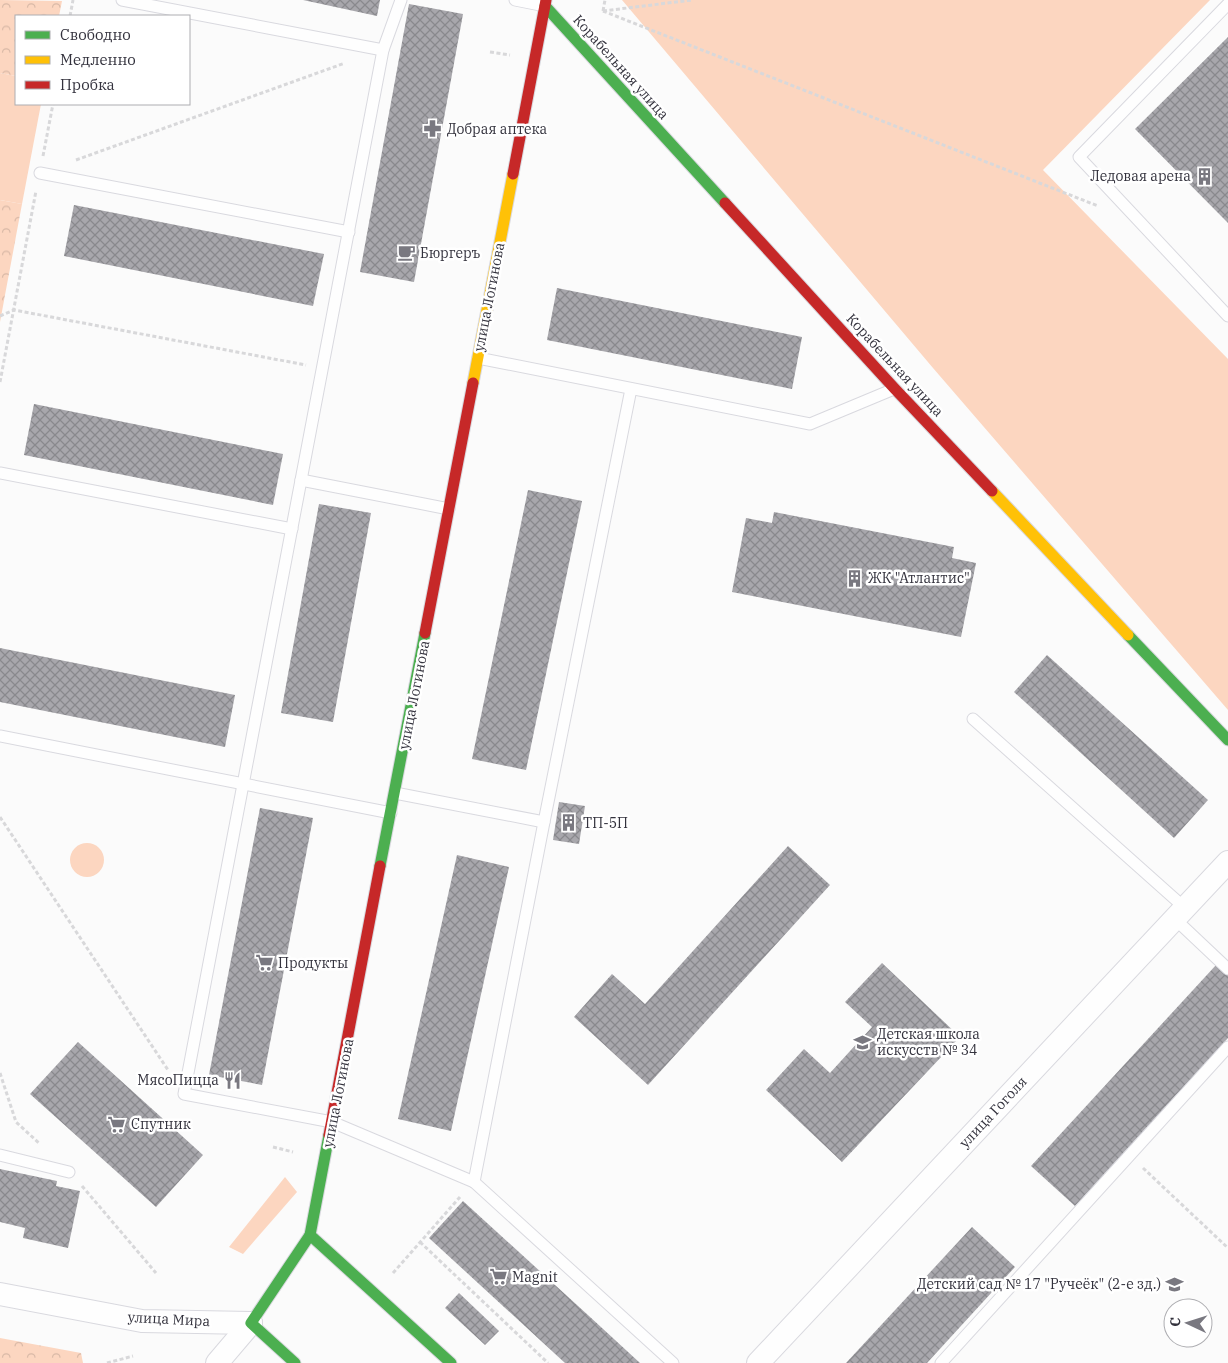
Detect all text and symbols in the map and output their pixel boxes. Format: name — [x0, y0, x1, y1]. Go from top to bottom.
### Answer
street label: Корабельная улица — [569, 11, 673, 123]
legend — [15, 15, 190, 105]
text: Свободно — [60, 25, 131, 44]
text: Медленно — [60, 50, 136, 69]
text: Пробка — [60, 75, 115, 94]
pharmacy icon: Добрая аптека — [423, 119, 443, 139]
place label: Добрая аптека — [447, 120, 548, 138]
building icon: Ледовая арена — [1195, 166, 1215, 186]
place label: Ледовая арена — [1090, 167, 1191, 185]
street label: улица Логинова — [470, 241, 508, 353]
cafe icon: Бюргеръ — [396, 243, 416, 263]
place label: Бюргеръ — [420, 244, 481, 262]
street label: Корабельная улица — [843, 310, 948, 421]
building icon: ЖК "Атлантис" — [844, 568, 864, 588]
place label: ЖК "Атлантис" — [868, 569, 970, 587]
street label: улица Логинова — [395, 639, 433, 751]
building icon: ТП-5П — [559, 813, 579, 833]
place label: ТП-5П — [583, 814, 628, 832]
supermarket icon: Продукты — [254, 953, 274, 973]
place label: Продукты — [278, 954, 348, 972]
place label: Детская школа искусств № 34 — [877, 1025, 980, 1059]
school or university icon: Детская школа искусств № 34 — [853, 1032, 873, 1052]
street label: улица Логинова — [319, 1037, 357, 1149]
restaurant icon: МясоПицца — [223, 1070, 243, 1090]
place label: МясоПицца — [137, 1071, 219, 1089]
street label: улица Гоголя — [955, 1073, 1031, 1151]
supermarket icon: Спутник — [107, 1114, 127, 1134]
place label: Спутник — [131, 1115, 191, 1133]
supermarket icon: Magnit — [488, 1267, 508, 1287]
place label: Magnit — [512, 1268, 558, 1286]
school or university icon: Детский сад № 17 "Ручеёк" (2-е зд.) — [1165, 1274, 1185, 1294]
place label: Детский сад № 17 "Ручеёк" (2-е зд.) — [917, 1275, 1161, 1293]
north arrow — [1163, 1298, 1213, 1348]
street label: улица Мира — [127, 1308, 211, 1330]
text: С — [1166, 1317, 1184, 1327]

